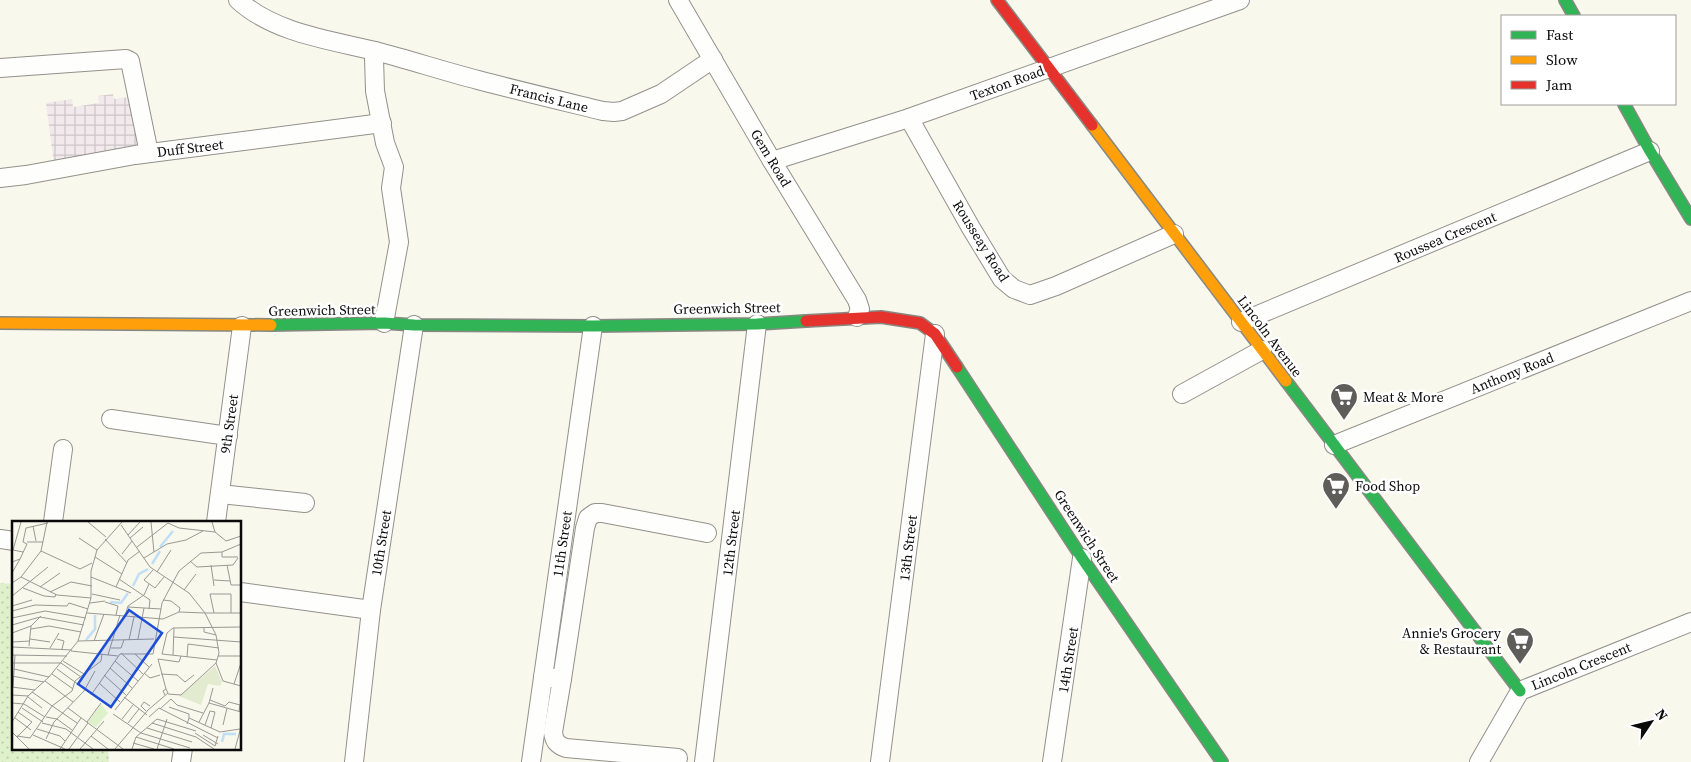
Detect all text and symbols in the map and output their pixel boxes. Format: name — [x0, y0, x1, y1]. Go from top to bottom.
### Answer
legend — [1501, 15, 1676, 105]
text: Fast — [1546, 24, 1573, 45]
text: Slow — [1546, 49, 1578, 70]
street label: Texton Road — [967, 60, 1047, 106]
text: Jam — [1545, 74, 1573, 95]
street label: Francis Lane — [508, 79, 590, 117]
street label: Gem Road — [746, 125, 796, 191]
street label: Duff Street — [156, 134, 225, 162]
street label: Rousseay Road — [948, 196, 1014, 286]
street label: Roussea Crescent — [1391, 206, 1499, 267]
street label: Lincoln Avenue — [1233, 291, 1307, 381]
street label: Greenwich Street — [673, 297, 781, 319]
street label: Greenwich Street — [268, 299, 376, 321]
street label: Anthony Road — [1467, 347, 1557, 399]
supermarket icon: Meat & More — [1329, 382, 1359, 421]
place label: Meat & More — [1363, 387, 1444, 407]
street label: 9th Street — [215, 393, 243, 455]
supermarket icon: Food Shop — [1321, 471, 1351, 510]
place label: Food Shop — [1355, 476, 1420, 496]
street label: Greenwich Street — [1049, 486, 1125, 587]
street label: 10th Street — [366, 508, 396, 577]
street label: 12th Street — [717, 508, 745, 577]
street label: 11th Street — [547, 509, 577, 578]
street label: 13th Street — [894, 513, 922, 582]
inset map — [12, 521, 241, 750]
place label: Annie's Grocery & Restaurant — [1402, 623, 1502, 659]
street label: 14th Street — [1053, 625, 1083, 694]
supermarket icon: Annie's Grocery & Restaurant — [1505, 626, 1535, 665]
street label: Lincoln Crescent — [1528, 637, 1634, 695]
north arrow — [1626, 697, 1676, 747]
text: N — [1651, 705, 1673, 724]

